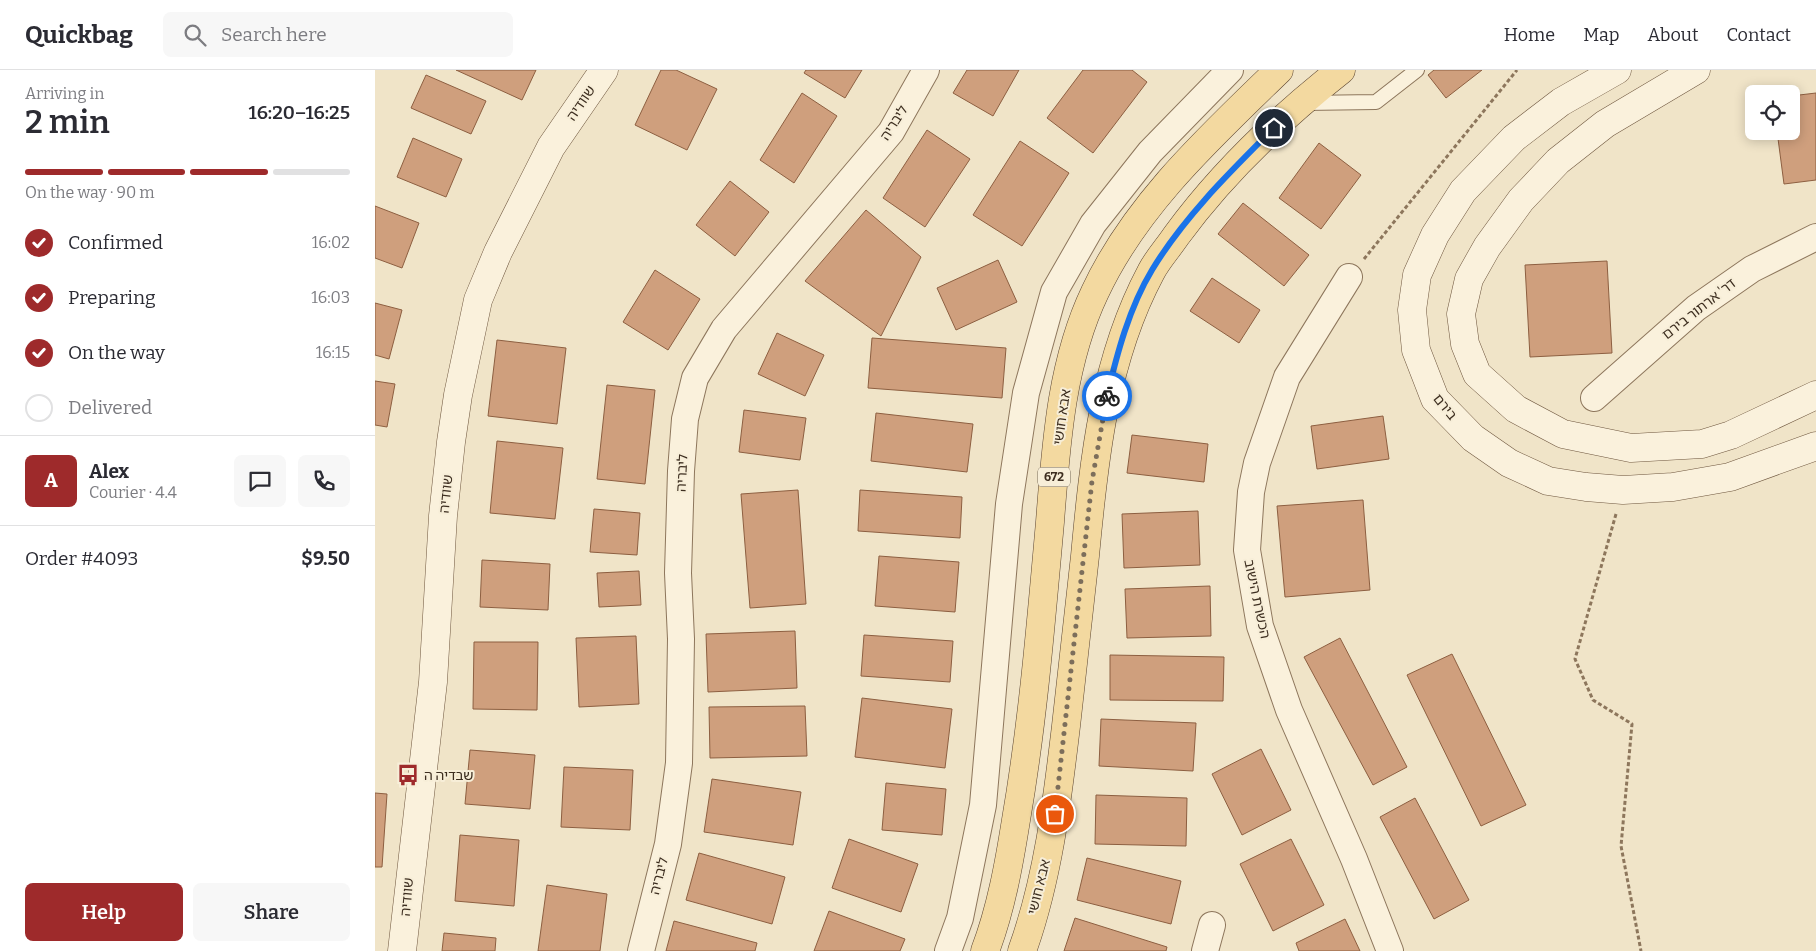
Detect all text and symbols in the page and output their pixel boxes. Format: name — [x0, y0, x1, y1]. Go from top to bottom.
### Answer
search box — [163, 12, 513, 57]
text: Quickbag — [25, 21, 133, 49]
icon: search — [181, 21, 209, 49]
text: Search here — [221, 23, 327, 46]
text: Home — [1504, 24, 1555, 46]
text: Map — [1583, 24, 1619, 46]
text: About — [1647, 24, 1698, 46]
text: Contact — [1726, 24, 1791, 46]
street label: שוודיה — [563, 82, 599, 124]
text: Arriving in — [25, 84, 104, 103]
map controls — [1745, 85, 1800, 140]
button: locate — [1745, 85, 1800, 140]
text: 16:20–16:25 — [249, 101, 350, 124]
street label: ליבריה — [876, 102, 912, 144]
text: 2 min — [25, 103, 110, 141]
pin — [1253, 107, 1295, 149]
icon: home — [1260, 114, 1288, 142]
text: On the way · 90 m — [25, 183, 155, 202]
icon: check — [25, 229, 53, 257]
text: Confirmed — [68, 231, 163, 254]
text: 16:02 — [312, 233, 350, 252]
street label: דר' ארתור בירם — [1659, 275, 1740, 343]
icon: check — [25, 284, 53, 312]
text: Preparing — [68, 286, 156, 309]
text: 16:03 — [311, 288, 350, 307]
icon: check — [25, 339, 53, 367]
text: On the way — [68, 341, 165, 364]
text: 16:15 — [316, 343, 350, 362]
courier — [1082, 371, 1132, 421]
icon: bike — [1093, 382, 1121, 410]
street label: אבא חושי — [1050, 388, 1074, 446]
street label: בירם — [1429, 390, 1461, 424]
text: Delivered — [68, 396, 152, 419]
street label: ליבריה — [673, 454, 691, 492]
button: chat — [234, 455, 286, 507]
button: phone — [298, 455, 350, 507]
text: Alex — [89, 460, 129, 483]
road number: 672 — [1038, 468, 1070, 487]
text: A — [44, 469, 58, 492]
street label: שוודיה — [436, 474, 456, 514]
text: Courier · 4.4 — [89, 483, 177, 502]
text: Order #4093 — [25, 547, 138, 570]
text: $9.50 — [301, 547, 350, 570]
street label: הכשרת הישוב — [1240, 558, 1274, 640]
bus stop icon: שבדיה ה — [395, 762, 421, 788]
place label: שבדיה ה — [424, 767, 474, 784]
pin — [1034, 793, 1076, 835]
icon: bag — [1041, 800, 1069, 828]
street label: ליבריה — [646, 855, 672, 897]
street label: אבא חושי — [1024, 857, 1054, 916]
street label: שוודיה — [397, 877, 417, 917]
button: Help — [25, 883, 183, 941]
button: Share — [193, 883, 350, 941]

